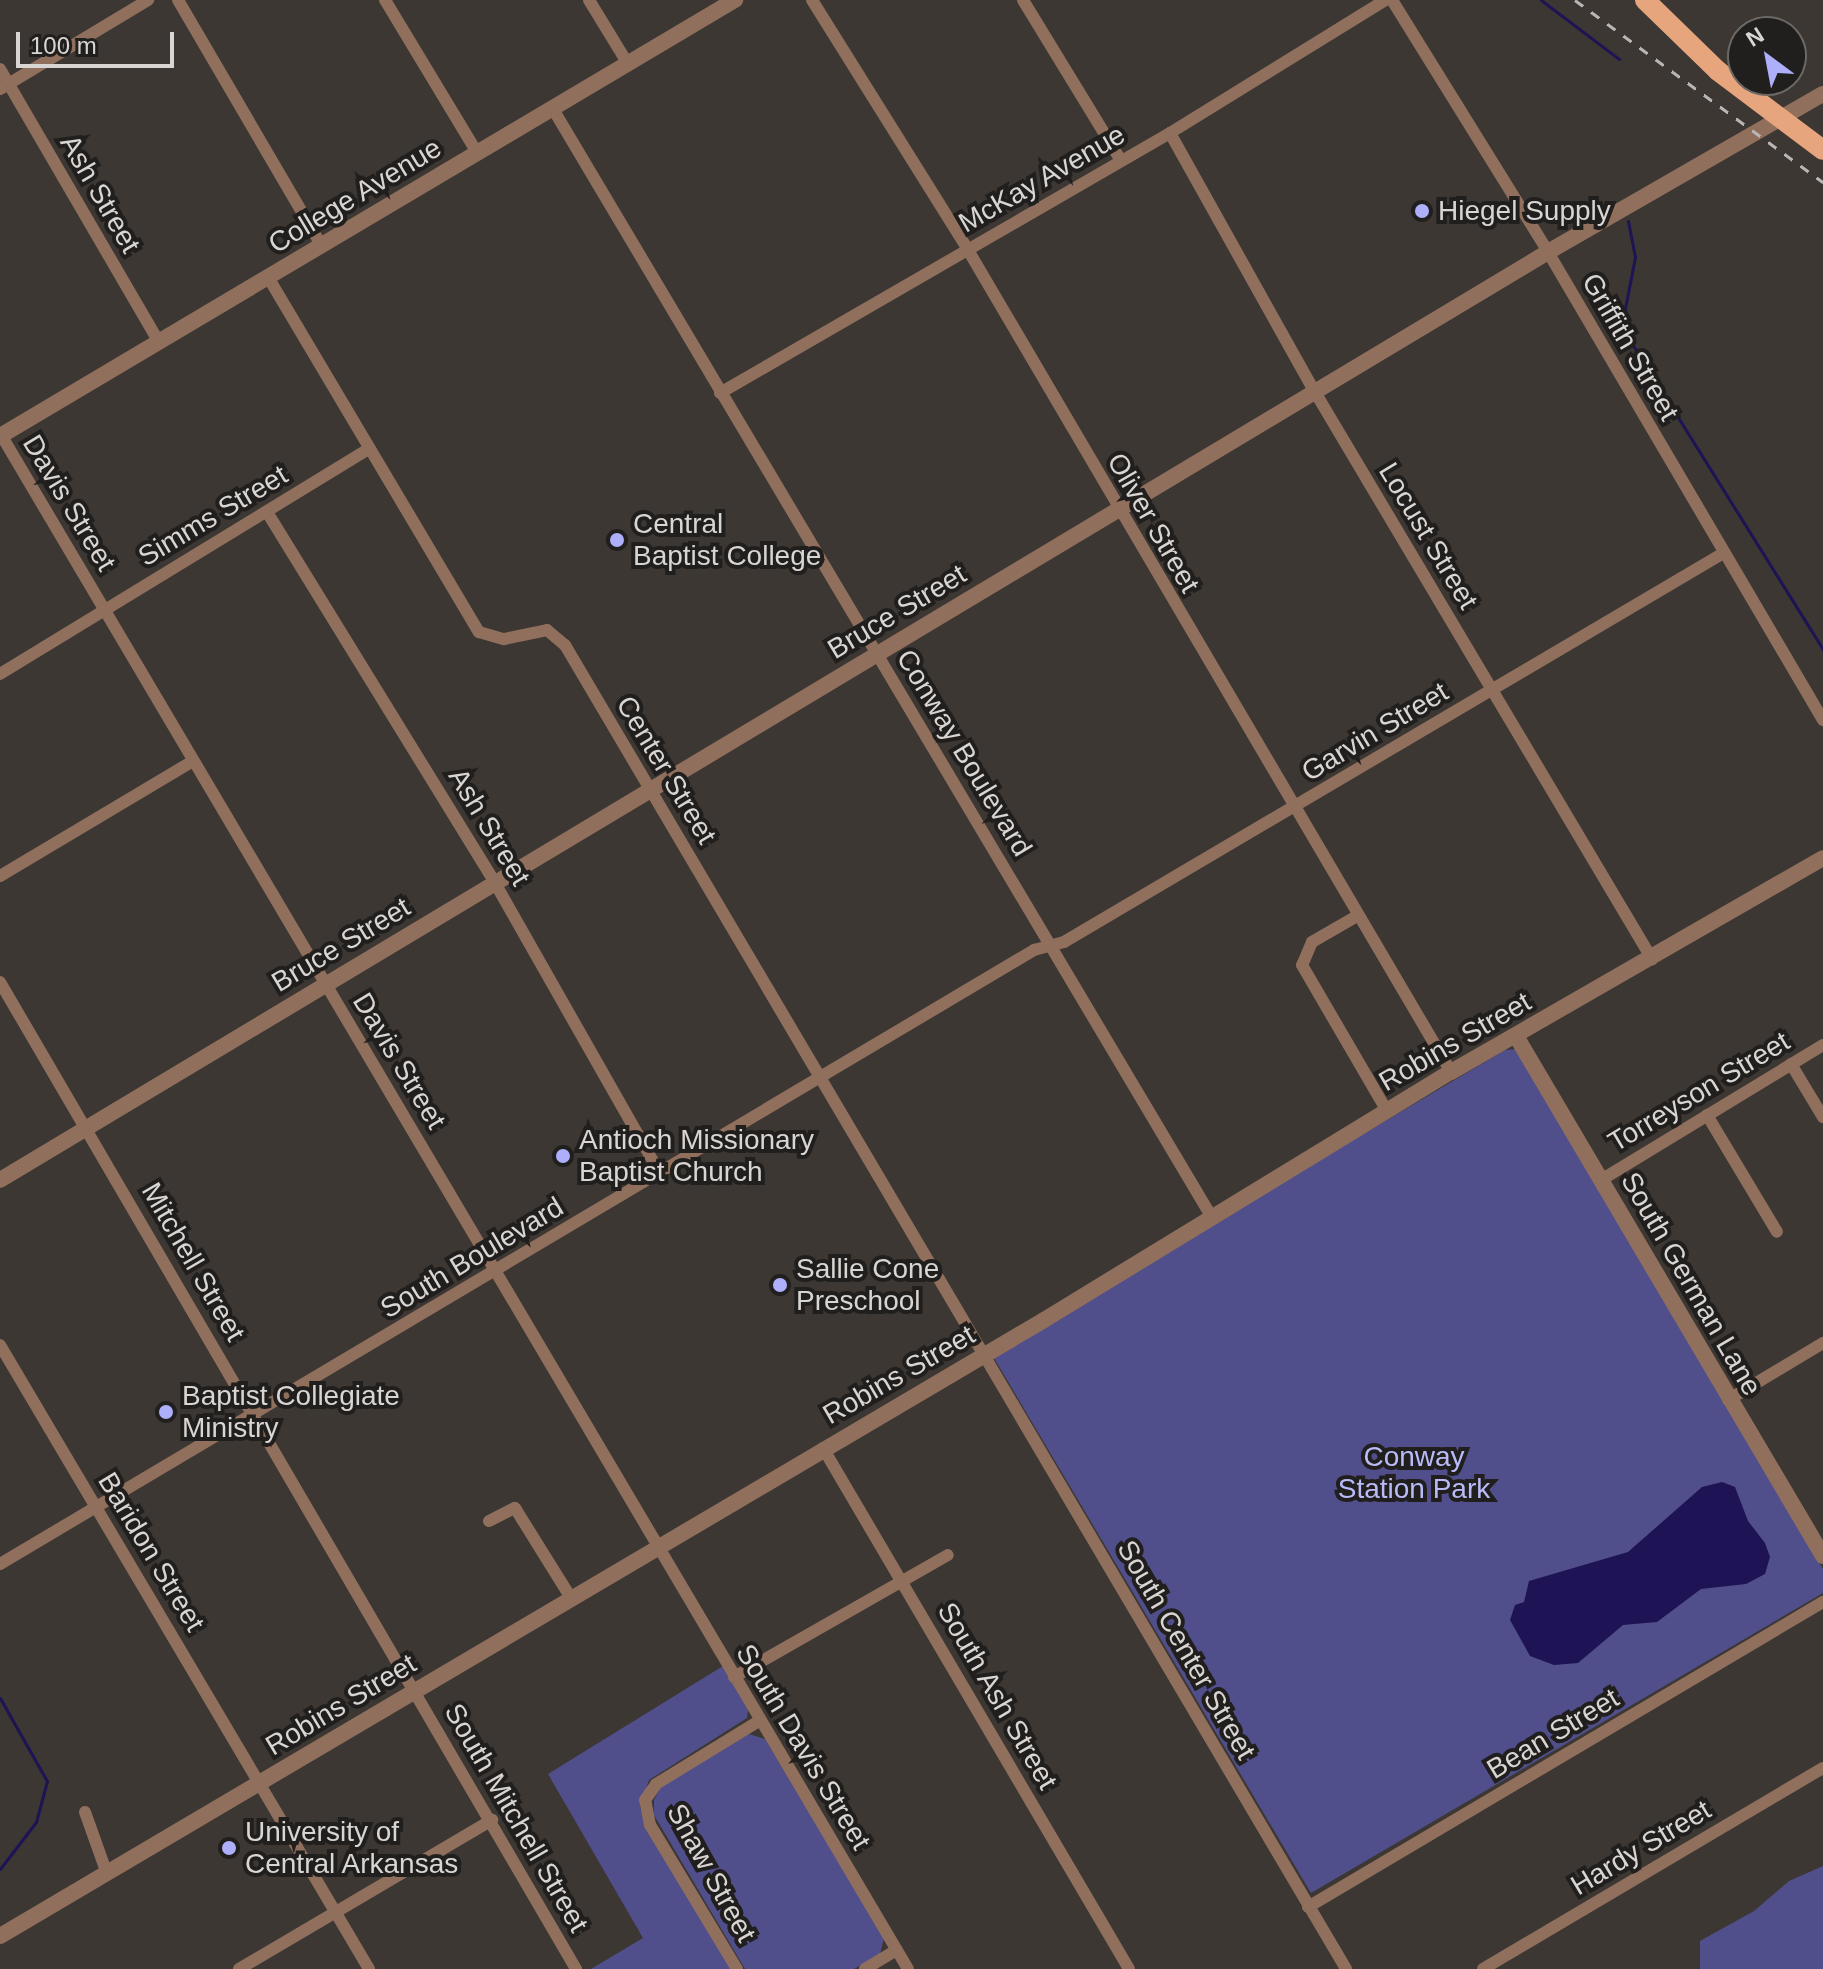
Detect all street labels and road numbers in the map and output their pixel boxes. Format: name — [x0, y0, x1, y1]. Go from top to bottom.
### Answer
street label: McKay Avenue — [952, 117, 1132, 241]
street label: Ash Street — [53, 129, 147, 259]
street label: College Avenue — [262, 131, 448, 261]
street label: Griffith Street — [1574, 267, 1686, 427]
street label: Davis Street — [15, 429, 123, 577]
street label: Oliver Street — [1100, 447, 1206, 599]
street label: Locust Street — [1371, 457, 1485, 615]
street label: Simms Street — [132, 458, 294, 574]
street label: Bruce Street — [822, 558, 972, 666]
street label: Conway Boulevard — [889, 644, 1039, 862]
street label: Garvin Street — [1296, 675, 1454, 789]
street label: Center Street — [609, 690, 723, 850]
street label: Ash Street — [441, 762, 537, 892]
street label: Bruce Street — [266, 891, 416, 999]
street label: Robins Street — [1373, 985, 1537, 1099]
street label: Davis Street — [345, 987, 453, 1135]
street label: Torreyson Street — [1602, 1025, 1796, 1159]
street label: South German Lane — [1613, 1166, 1769, 1402]
street label: Mitchell Street — [134, 1177, 252, 1347]
street label: South Boulevard — [375, 1190, 569, 1326]
street label: Robins Street — [817, 1318, 981, 1432]
street label: Baridon Street — [91, 1467, 211, 1637]
street label: South Center Street — [1110, 1534, 1262, 1766]
street label: South Ash Street — [930, 1596, 1064, 1796]
street label: South Davis Street — [728, 1638, 878, 1856]
street label: Robins Street — [260, 1647, 422, 1763]
street label: Bean Street — [1481, 1682, 1625, 1786]
street label: South Mitchell Street — [437, 1698, 595, 1938]
street label: Hardy Street — [1565, 1793, 1717, 1903]
street label: Shaw Street — [659, 1798, 763, 1948]

